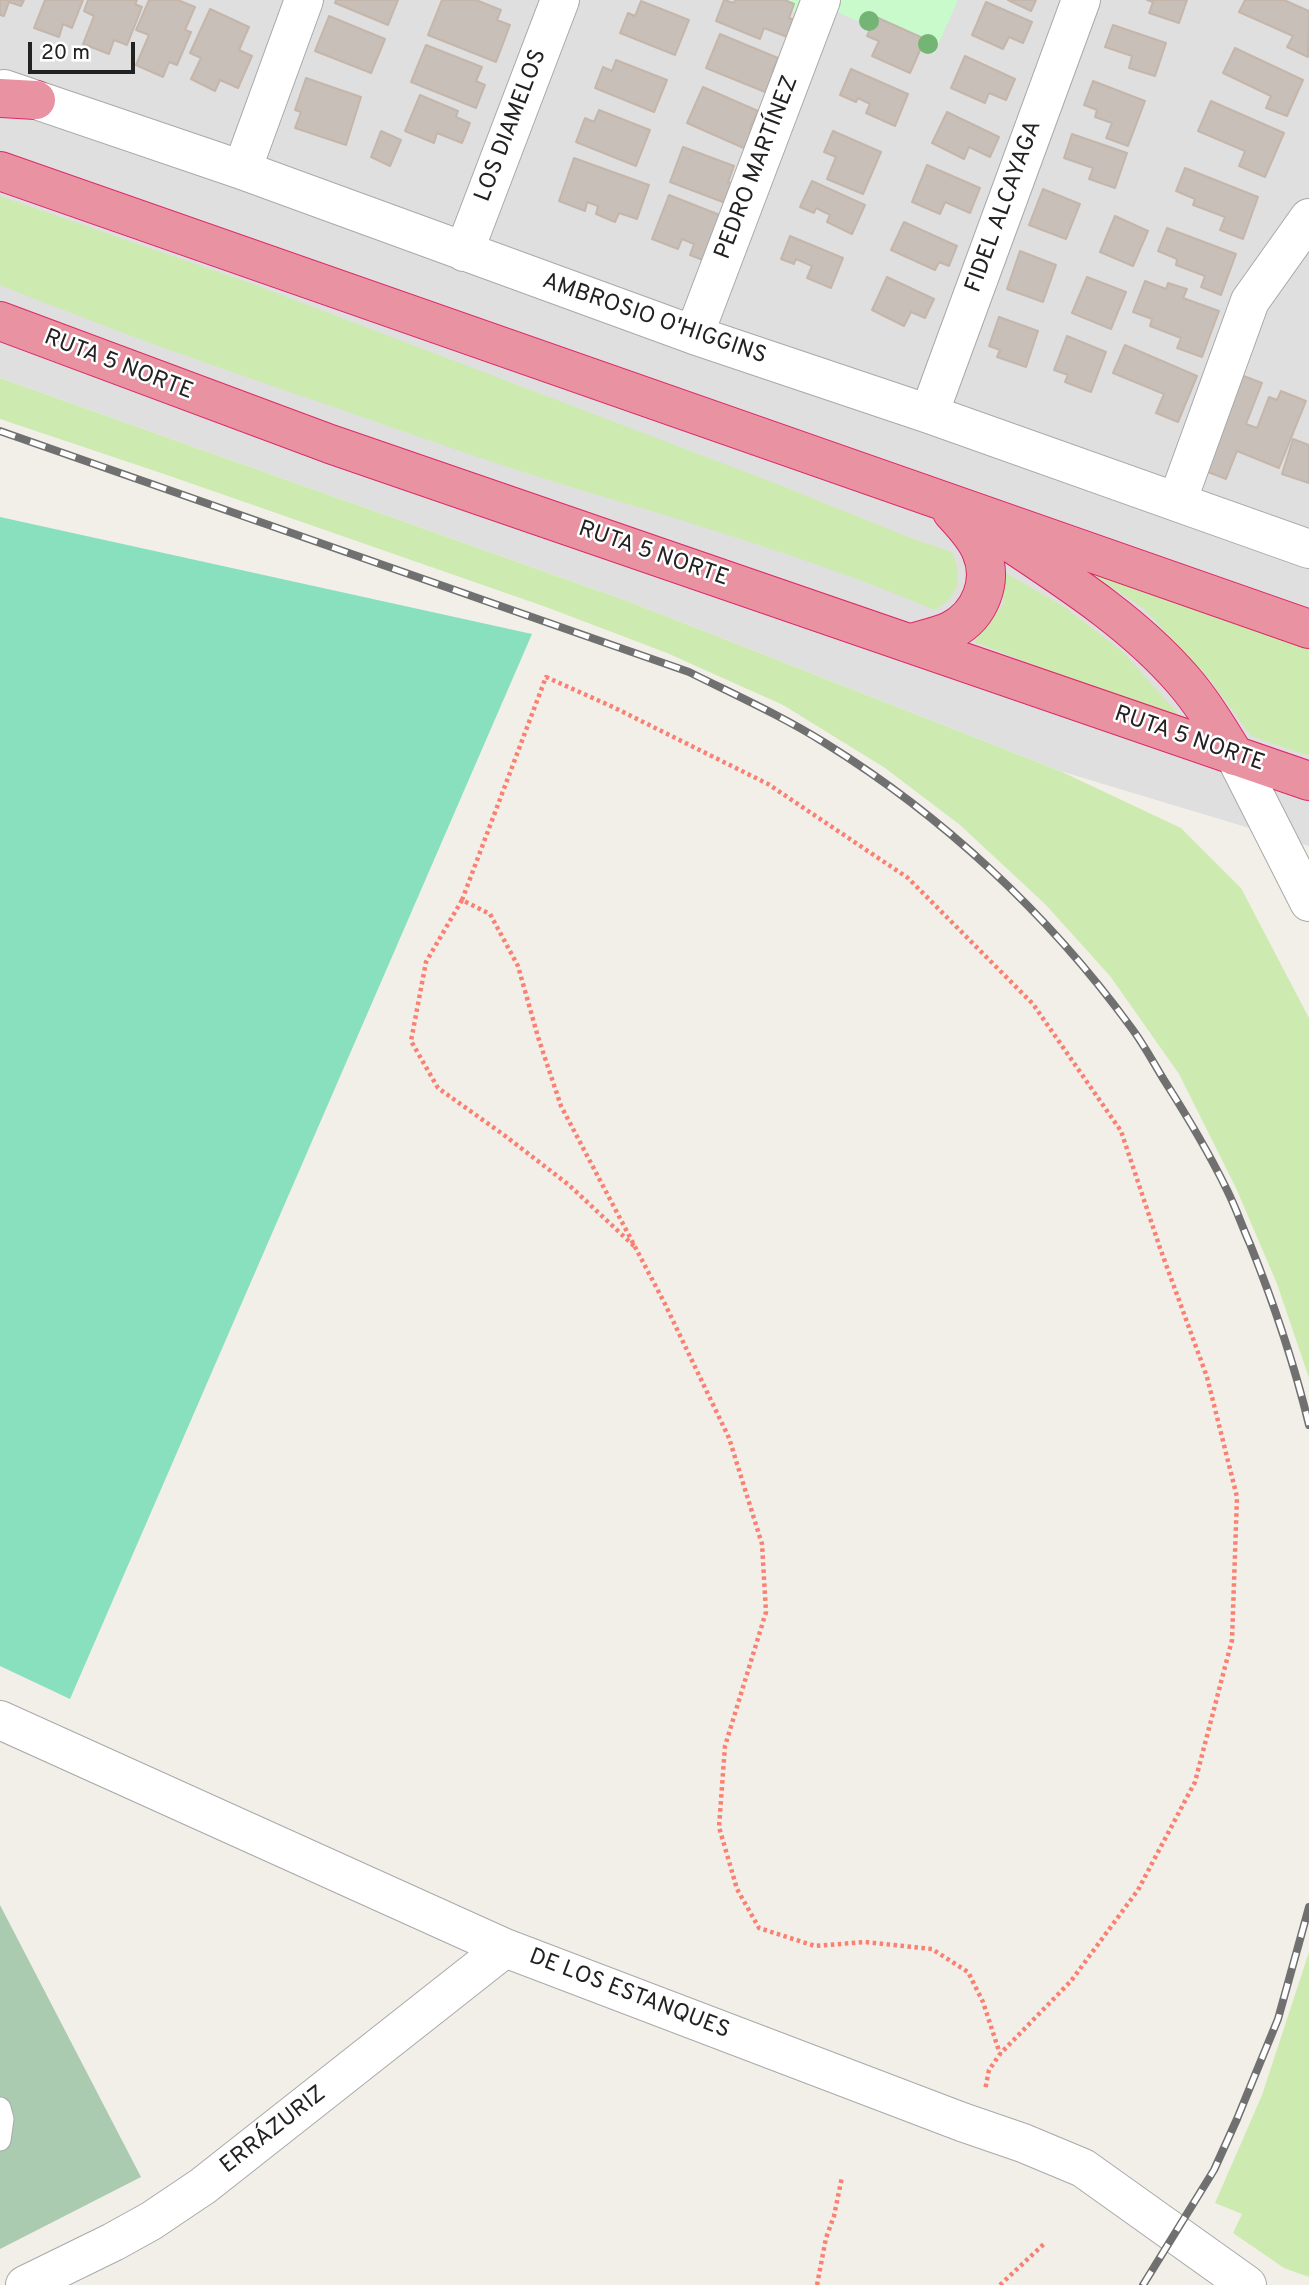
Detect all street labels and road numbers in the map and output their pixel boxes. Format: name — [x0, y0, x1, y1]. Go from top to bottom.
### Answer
street label: LOS DIAMELOS — [470, 46, 554, 206]
street label: PEDRO MARTÍNEZ — [710, 73, 806, 263]
street label: FIDEL ALCAYAGA — [961, 117, 1049, 297]
street label: AMBROSIO O'HIGGINS — [538, 269, 770, 371]
street label: RUTA 5 NORTE — [40, 325, 196, 407]
street label: RUTA 5 NORTE — [574, 516, 732, 594]
street label: RUTA 5 NORTE — [1110, 701, 1268, 779]
street label: DE LOS ESTANQUES — [525, 1944, 733, 2046]
street label: ERRÁZURIZ — [216, 2081, 332, 2181]

